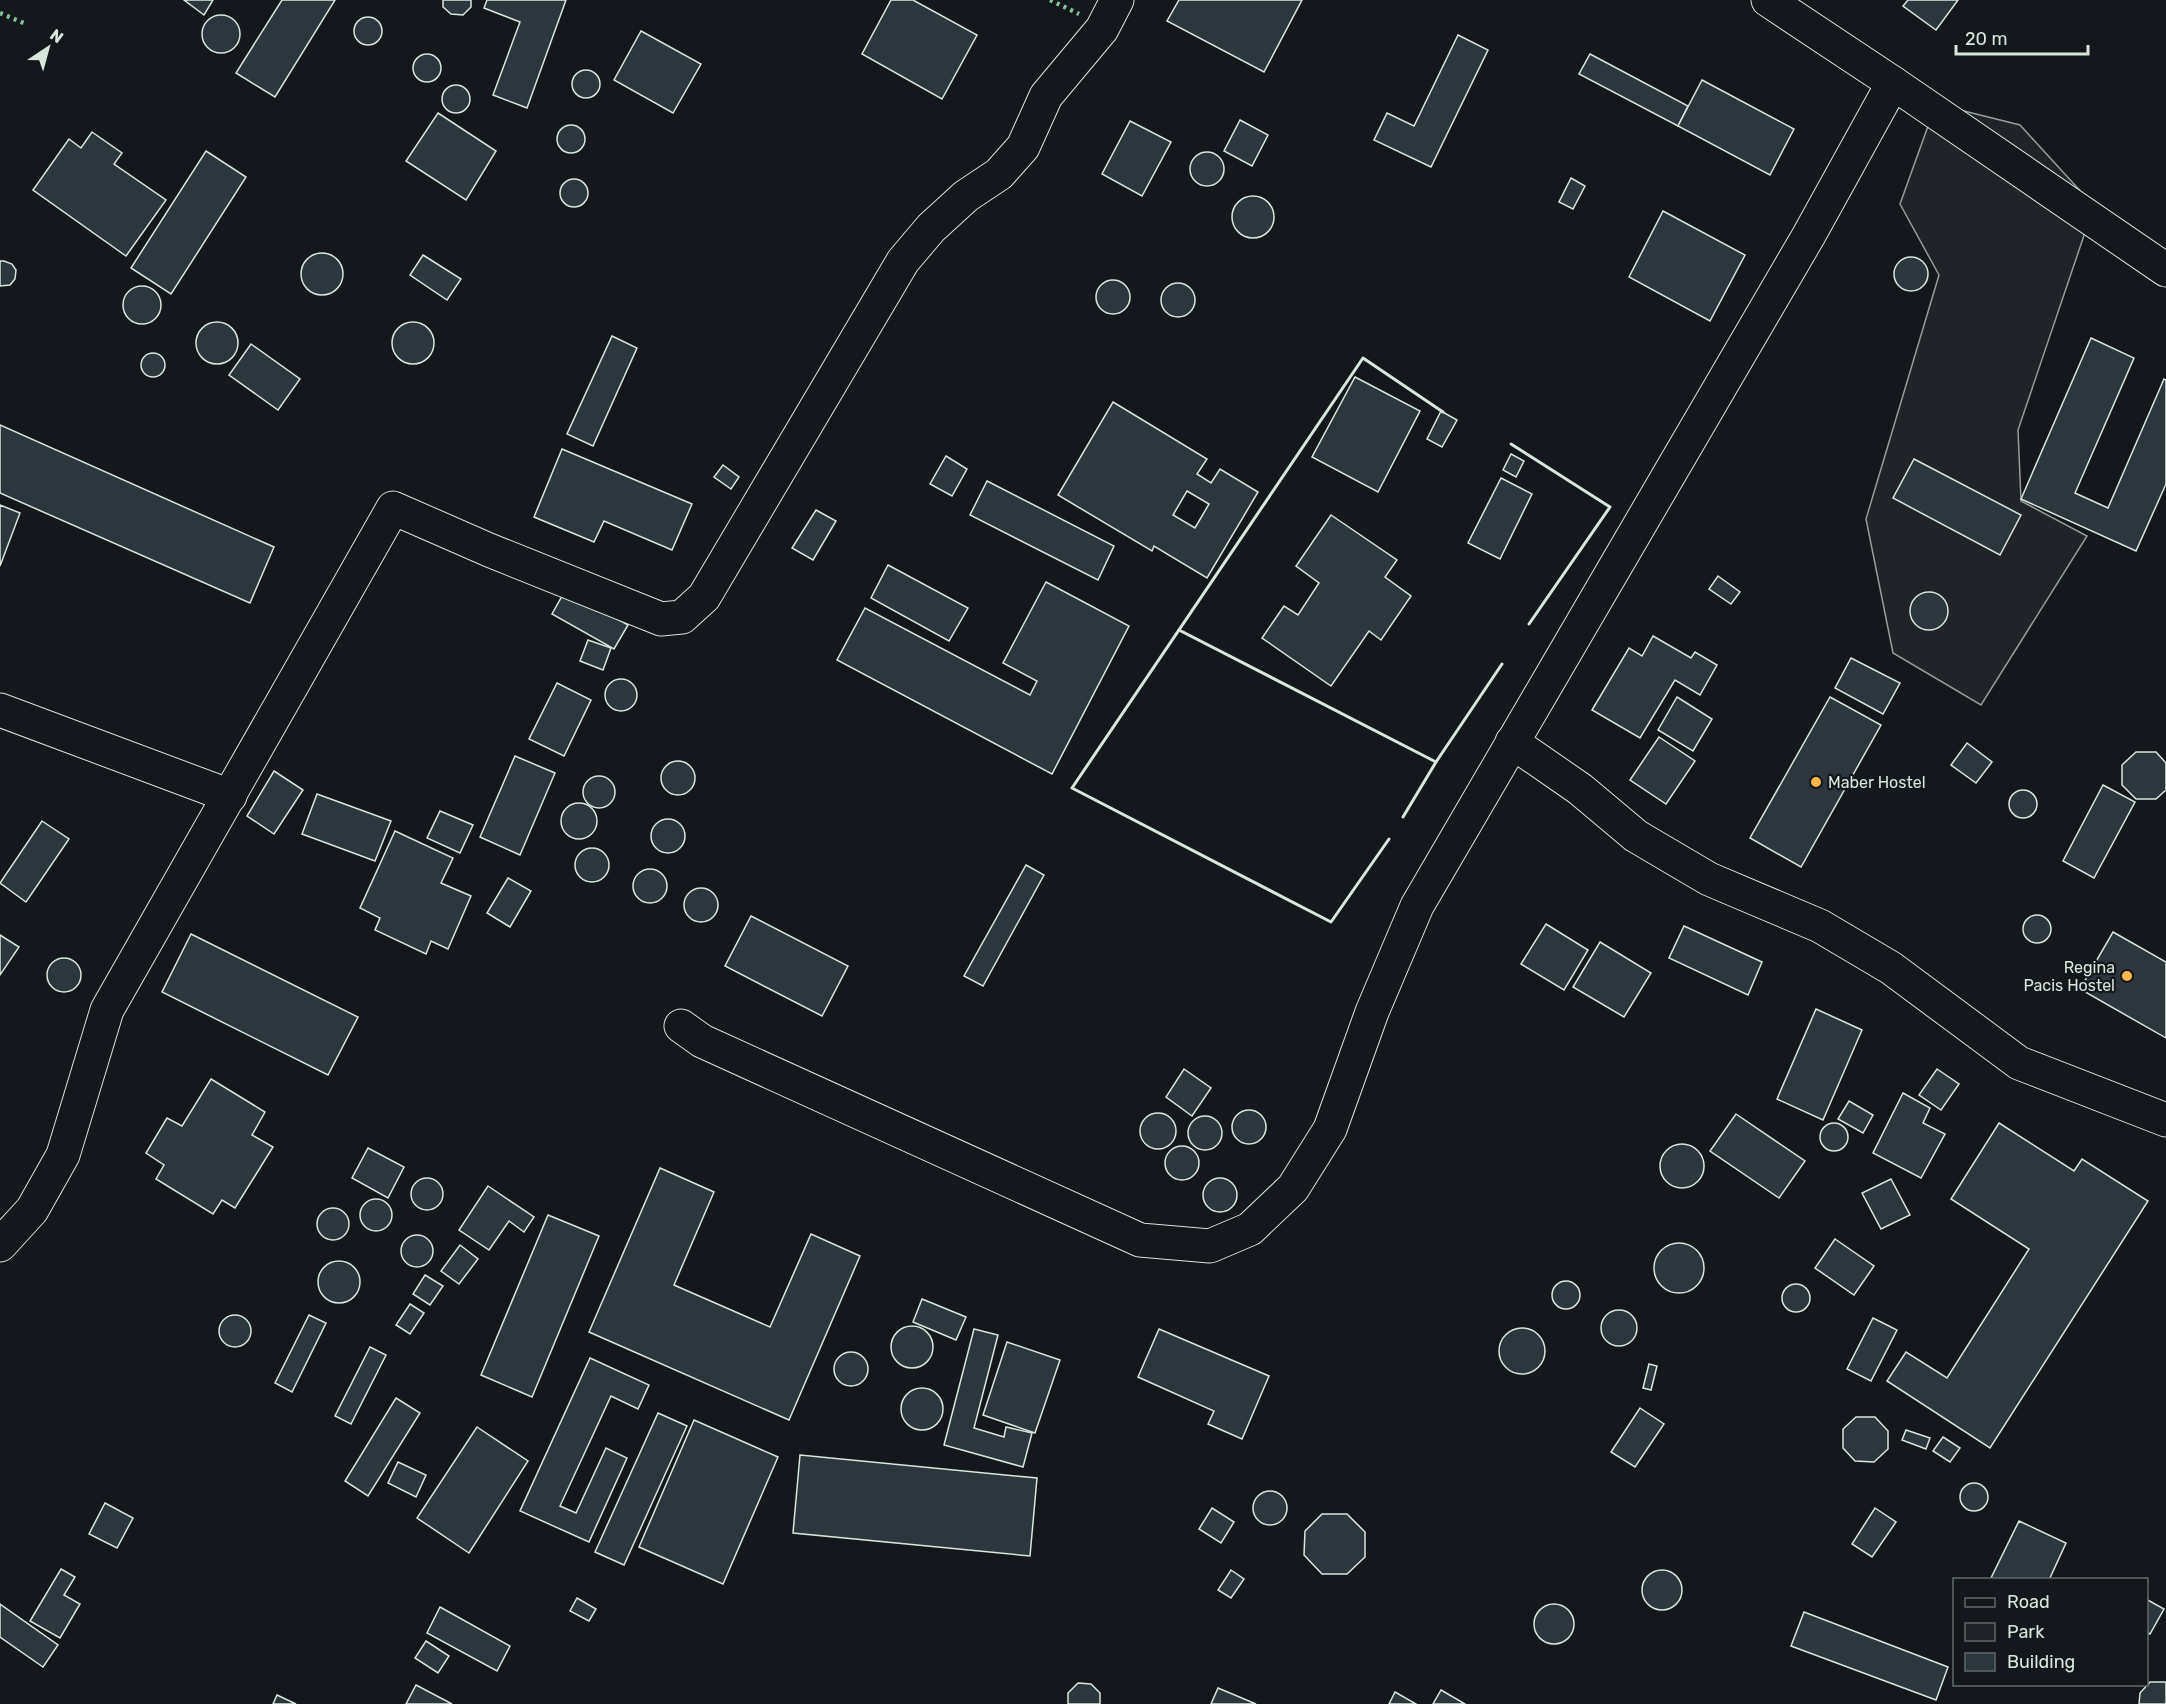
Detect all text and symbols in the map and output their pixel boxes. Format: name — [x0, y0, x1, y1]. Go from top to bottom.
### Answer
north arrow — [18, 18, 78, 78]
scale bar — [1956, 18, 2088, 56]
text: N — [46, 25, 67, 47]
text: 20 m — [1965, 28, 2007, 50]
place label: Maber Hostel — [1828, 773, 1926, 792]
marker: Maber Hostel — [1809, 775, 1823, 789]
place label: Regina Pacis Hostel — [2023, 958, 2115, 995]
marker: Regina Pacis Hostel — [2120, 969, 2134, 983]
legend — [1953, 1578, 2148, 1686]
text: Road — [2007, 1591, 2050, 1613]
text: Park — [2007, 1621, 2045, 1643]
text: Building — [2007, 1651, 2075, 1673]

